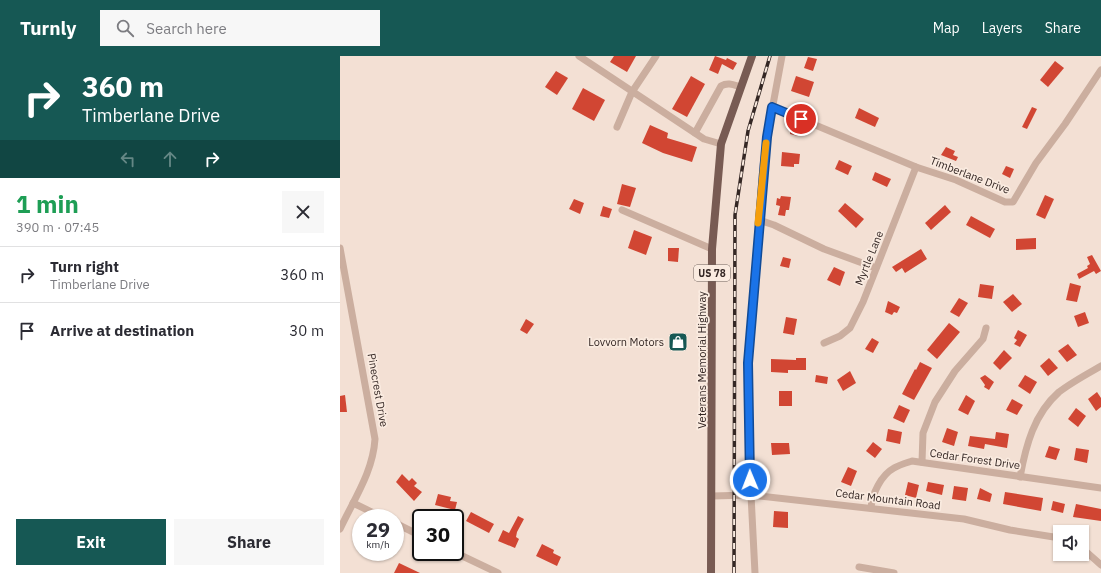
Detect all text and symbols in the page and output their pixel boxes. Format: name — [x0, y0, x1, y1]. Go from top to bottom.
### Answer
search box — [100, 10, 380, 46]
text: Turnly — [20, 16, 76, 40]
icon: search — [114, 17, 136, 39]
text: Search here — [146, 19, 227, 38]
text: Map — [933, 19, 960, 37]
text: Layers — [982, 19, 1023, 37]
text: Share — [1045, 19, 1081, 37]
text: 360 m — [82, 68, 164, 105]
icon: right — [16, 72, 68, 124]
pin — [784, 102, 818, 136]
text: Timberlane Drive — [82, 104, 220, 127]
icon: arrive — [790, 108, 812, 130]
icon: left — [117, 148, 139, 170]
icon: ahead — [159, 148, 181, 170]
icon: right — [201, 148, 223, 170]
street label: Timberlane Drive — [928, 153, 1012, 197]
text: 1 min — [16, 188, 79, 220]
button: close — [282, 191, 324, 233]
text: 390 m · 07:45 — [16, 219, 99, 236]
street label: Myrtle Lane — [852, 229, 886, 287]
text: Turn right — [50, 257, 119, 276]
icon: right — [16, 264, 38, 286]
text: 360 m — [280, 265, 324, 284]
road number: US 78 — [694, 265, 730, 281]
text: Timberlane Drive — [50, 276, 150, 293]
street label: Veterans Memorial Highway — [695, 291, 709, 429]
icon: arrive — [16, 320, 38, 342]
text: Arrive at destination — [50, 321, 194, 340]
text: 30 m — [289, 321, 324, 340]
shop icon: Lovvorn Motors — [667, 331, 689, 353]
place label: Lovvorn Motors — [588, 335, 664, 349]
street label: Pinecrest Drive — [365, 352, 391, 428]
street label: Cedar Forest Drive — [929, 446, 1021, 472]
position arrow — [729, 459, 771, 501]
street label: Cedar Mountain Road — [835, 486, 941, 512]
speed limit sign: 30 — [412, 509, 464, 561]
text: 29 — [366, 516, 390, 543]
button: Exit — [16, 519, 166, 565]
button: Share — [174, 519, 324, 565]
map controls — [1053, 525, 1089, 561]
button: sound — [1053, 525, 1089, 561]
text: km/h — [366, 538, 390, 551]

